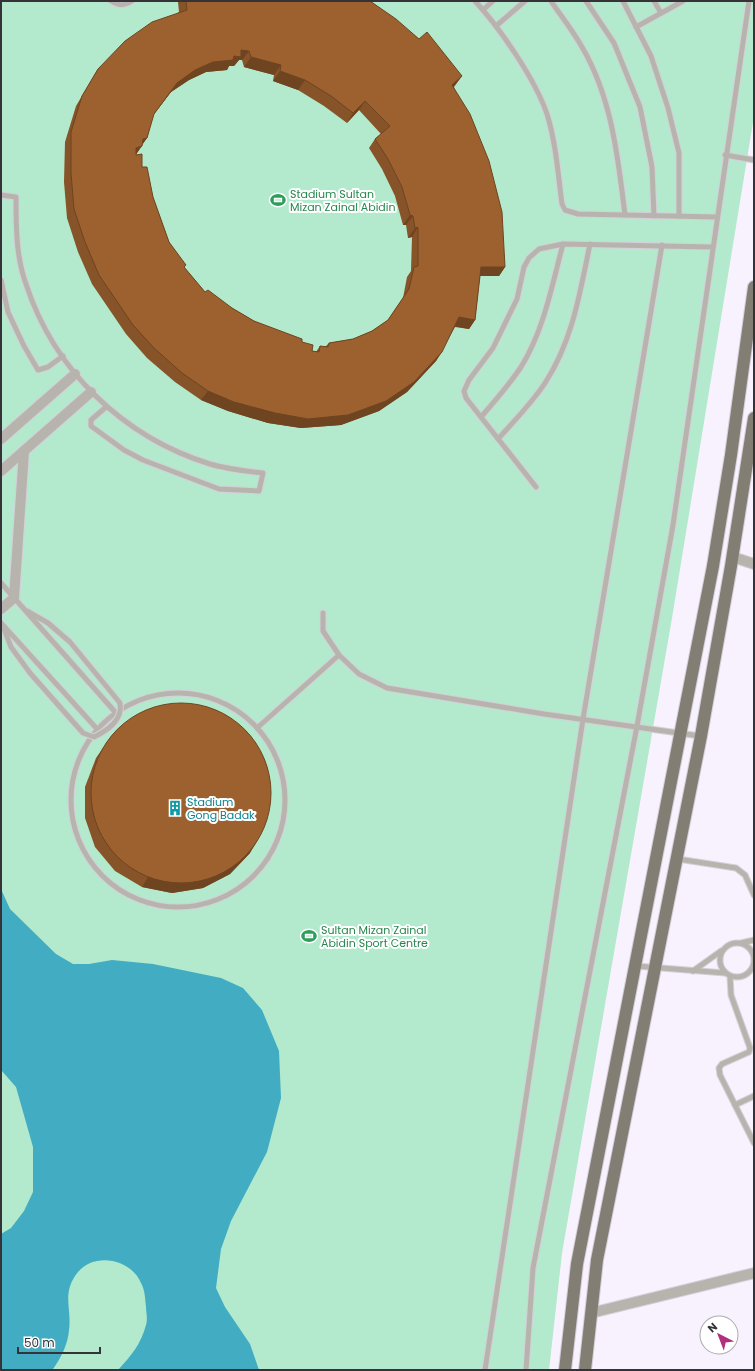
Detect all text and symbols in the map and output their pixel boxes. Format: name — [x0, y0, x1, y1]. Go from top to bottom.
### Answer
place label: Stadium Sultan Mizan Zainal Abidin — [290, 186, 396, 215]
sports icon: Stadium Sultan Mizan Zainal Abidin — [269, 191, 287, 209]
place label: Stadium Gong Badak — [187, 794, 255, 823]
building icon: Stadium Gong Badak — [166, 799, 184, 817]
place label: Sultan Mizan Zainal Abidin Sport Centre — [321, 922, 428, 951]
sports icon: Sultan Mizan Zainal Abidin Sport Centre — [300, 927, 318, 945]
north arrow — [699, 1315, 739, 1355]
text: N — [704, 1319, 721, 1336]
scale bar — [18, 1329, 100, 1355]
text: 50 m — [24, 1334, 55, 1351]

